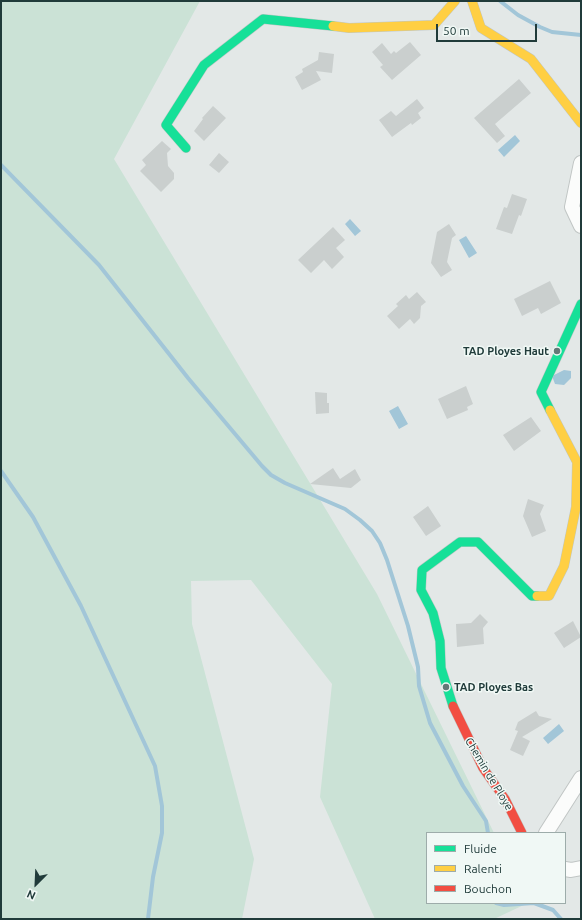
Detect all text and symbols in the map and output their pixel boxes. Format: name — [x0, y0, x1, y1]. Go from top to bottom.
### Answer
scale bar — [438, 16, 539, 42]
text: 50 m — [443, 24, 470, 37]
place label: TAD Ployes Haut — [463, 344, 549, 358]
marker: TAD Ployes Haut — [552, 346, 562, 356]
place label: TAD Ployes Bas — [454, 680, 533, 694]
marker: TAD Ployes Bas — [441, 682, 451, 692]
street label: Chemin de Ploye — [462, 735, 516, 813]
legend — [426, 832, 566, 904]
text: Fluide — [464, 842, 497, 855]
text: Ralenti — [464, 862, 502, 875]
north arrow — [16, 864, 56, 904]
text: Bouchon — [464, 882, 512, 895]
text: N — [25, 888, 37, 902]

